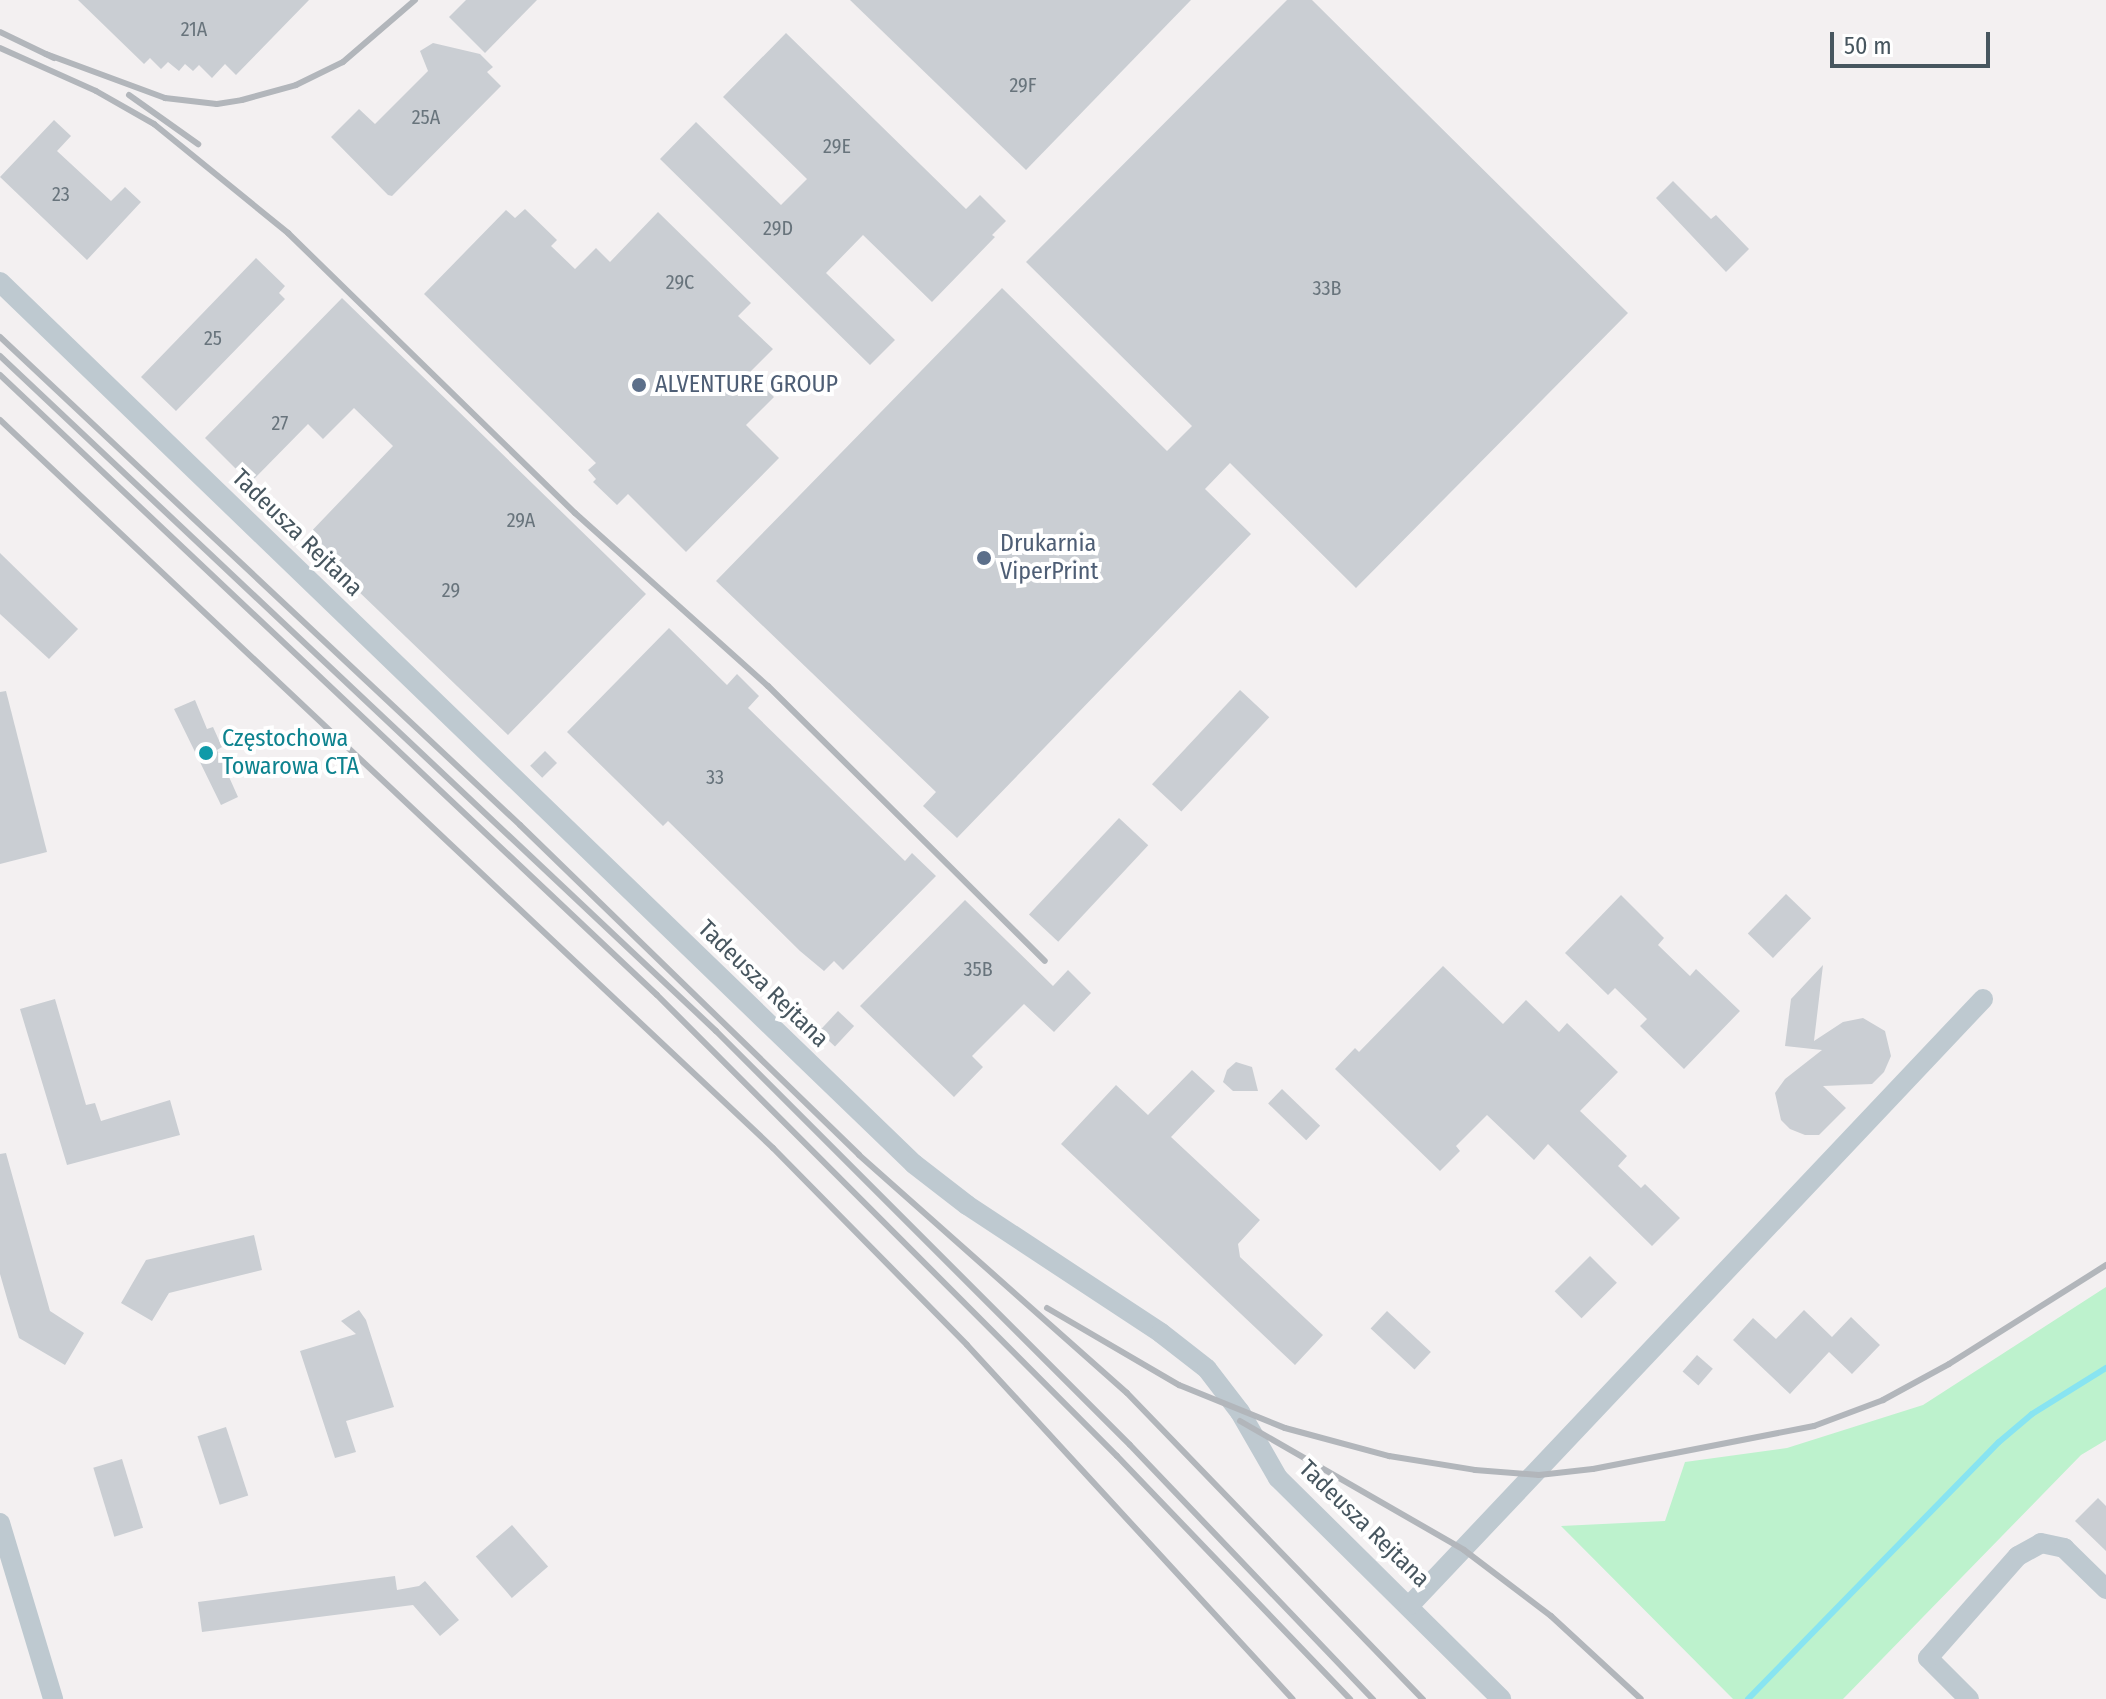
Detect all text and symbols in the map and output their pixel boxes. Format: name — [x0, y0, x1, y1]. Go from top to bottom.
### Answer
scale bar — [1834, 16, 1994, 66]
house number: 21A — [181, 17, 207, 41]
text: 50 m — [1844, 32, 1892, 60]
house number: 29F — [1009, 73, 1037, 97]
house number: 25A — [412, 105, 440, 129]
house number: 29E — [823, 134, 851, 158]
house number: 23 — [52, 182, 70, 206]
house number: 29D — [763, 216, 793, 240]
house number: 29C — [666, 270, 694, 294]
house number: 33B — [1313, 276, 1341, 300]
house number: 25 — [204, 326, 222, 350]
place label: ALVENTURE GROUP — [655, 371, 838, 399]
marker: ALVENTURE GROUP — [630, 376, 648, 394]
house number: 27 — [272, 411, 288, 435]
street label: Tadeusza Rejtana — [226, 464, 368, 602]
house number: 29A — [507, 508, 535, 532]
place label: Drukarnia ViperPrint — [1000, 530, 1098, 586]
marker: Drukarnia ViperPrint — [975, 549, 993, 567]
house number: 29 — [442, 578, 460, 602]
place label: Częstochowa Towarowa CTA — [222, 725, 359, 781]
marker: Częstochowa Towarowa CTA — [197, 744, 215, 762]
house number: 33 — [706, 765, 724, 789]
street label: Tadeusza Rejtana — [692, 915, 834, 1053]
house number: 35B — [963, 957, 993, 981]
street label: Tadeusza Rejtana — [1293, 1455, 1435, 1593]

